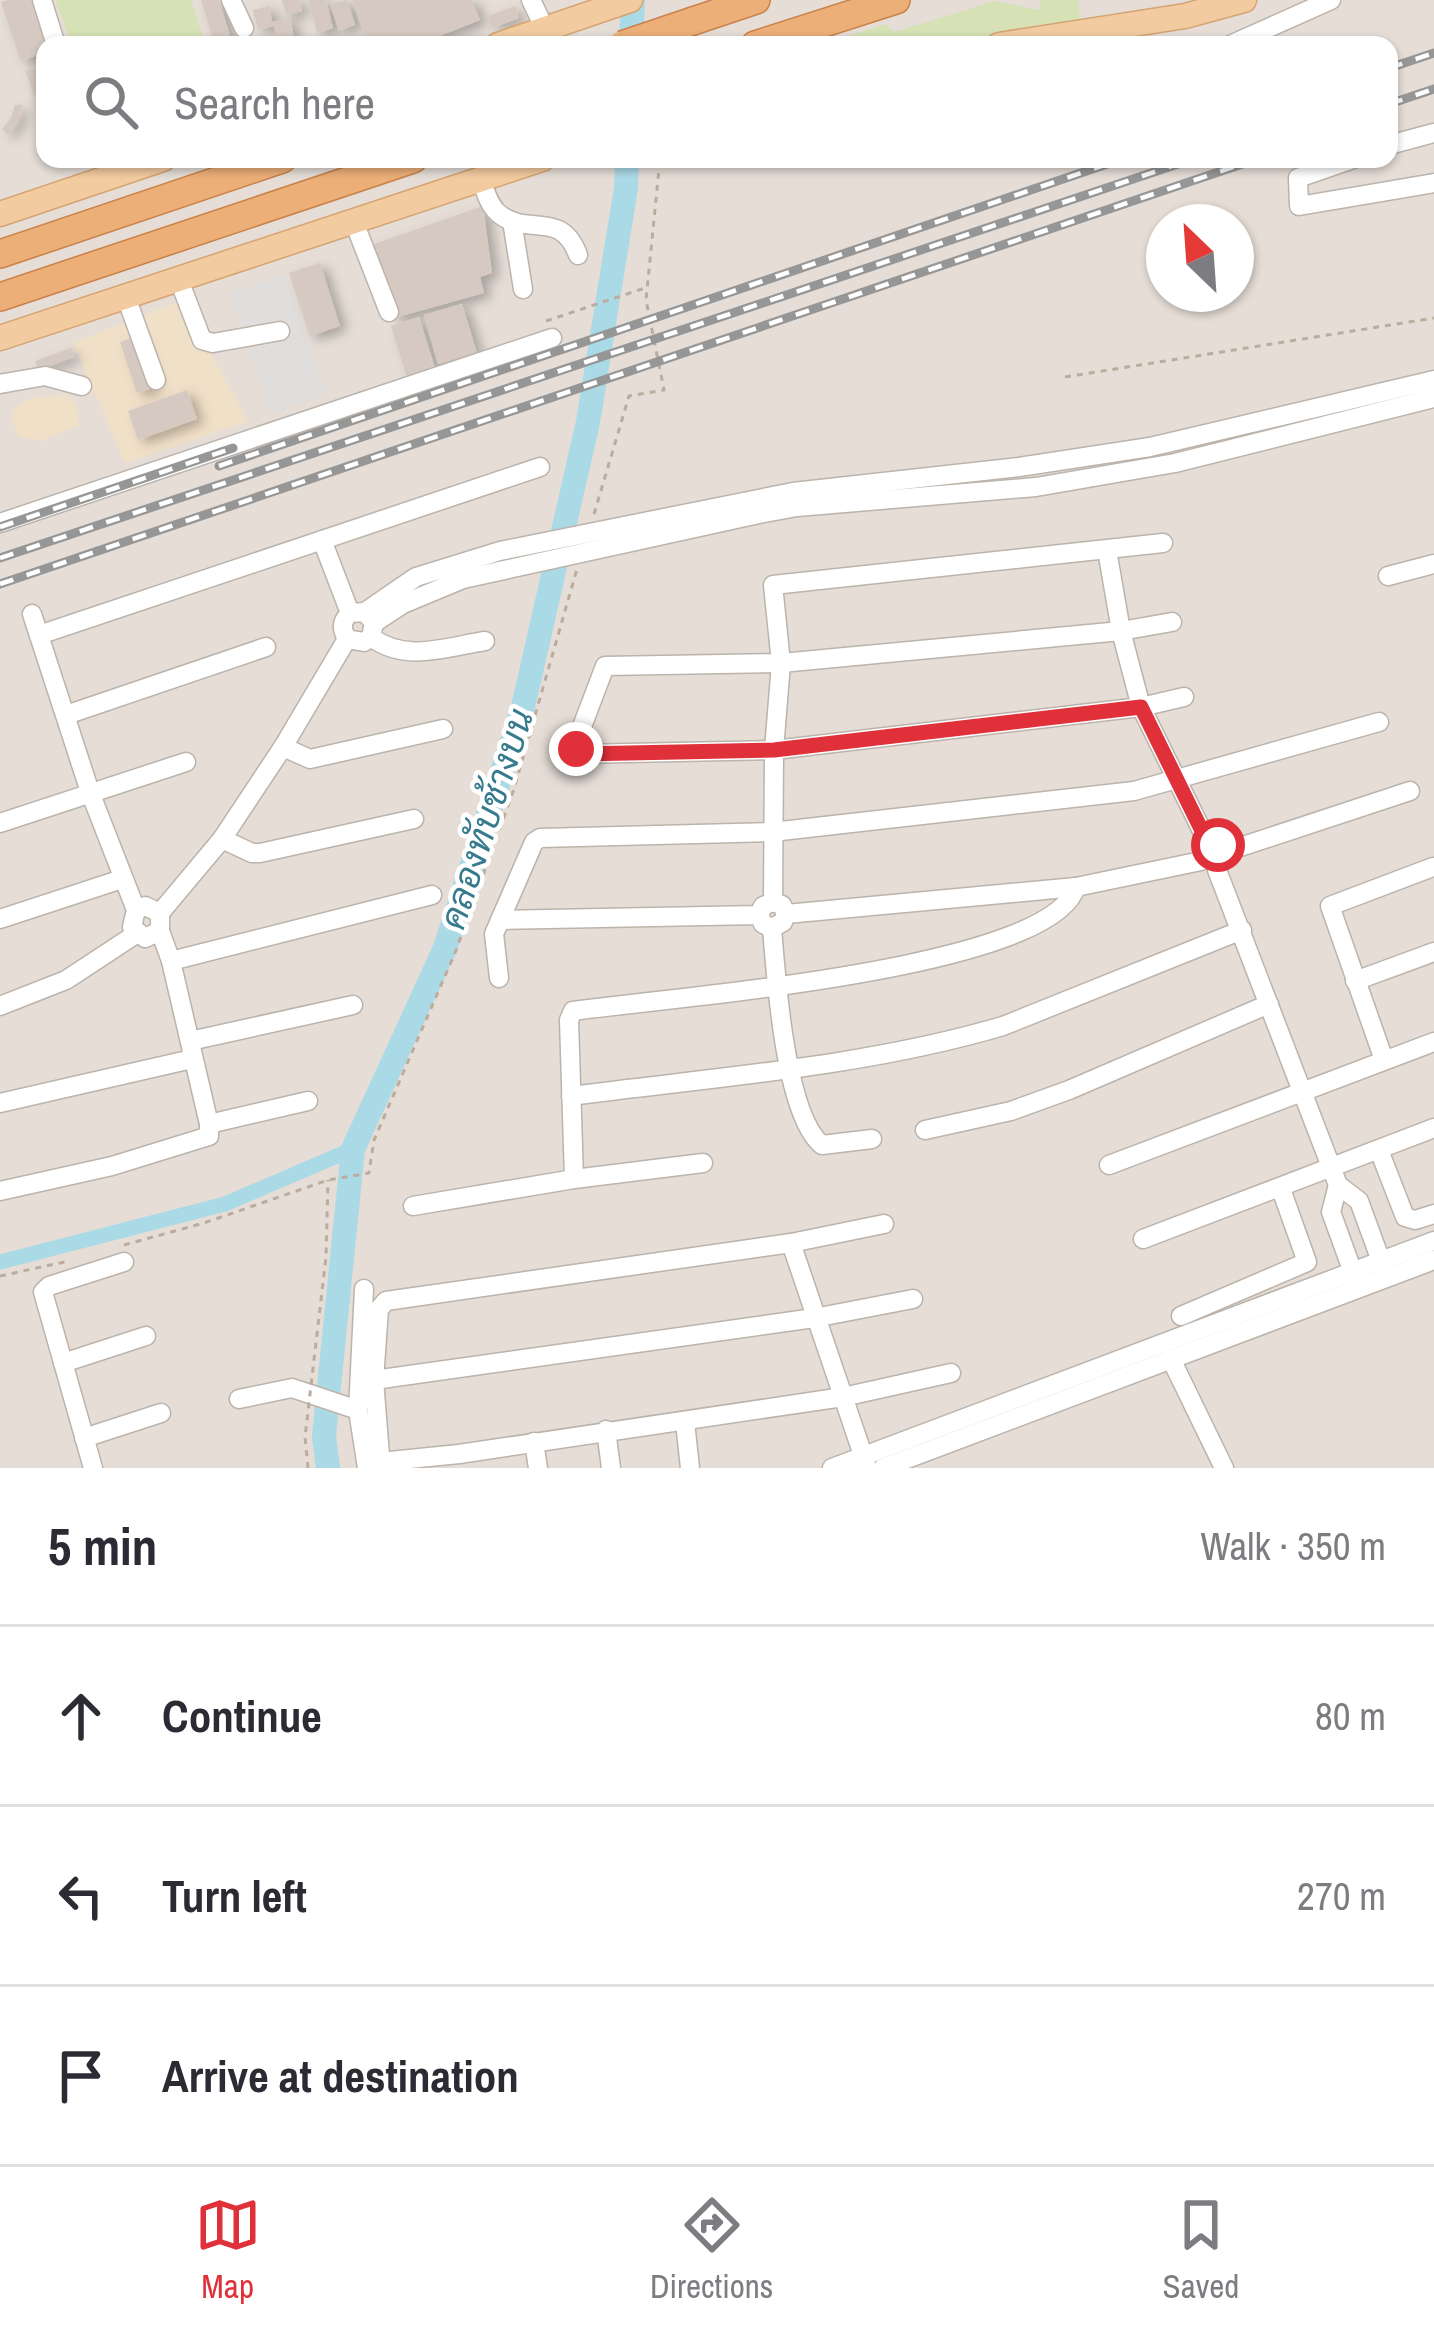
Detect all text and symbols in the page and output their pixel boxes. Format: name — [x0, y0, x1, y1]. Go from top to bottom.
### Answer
search box — [36, 36, 1398, 168]
icon: search — [78, 69, 144, 135]
text: Search here — [174, 72, 375, 133]
north arrow — [1146, 204, 1254, 312]
water label: คลองทับช้างบน — [428, 703, 544, 935]
route end — [549, 722, 603, 776]
route start — [1191, 818, 1245, 872]
text: 5 min — [48, 1512, 157, 1581]
text: Walk · 350 m — [1201, 1520, 1386, 1572]
icon: ahead — [48, 1683, 114, 1749]
text: Continue — [162, 1685, 322, 1746]
text: 80 m — [1315, 1690, 1386, 1742]
icon: left — [48, 1863, 114, 1929]
text: Turn left — [162, 1865, 307, 1926]
text: 270 m — [1297, 1870, 1386, 1922]
icon: arrive — [48, 2043, 114, 2109]
text: Arrive at destination — [162, 2045, 519, 2106]
tab: Map — [195, 2192, 261, 2308]
tab: Directions — [650, 2192, 773, 2308]
tab: Saved — [1163, 2192, 1239, 2308]

